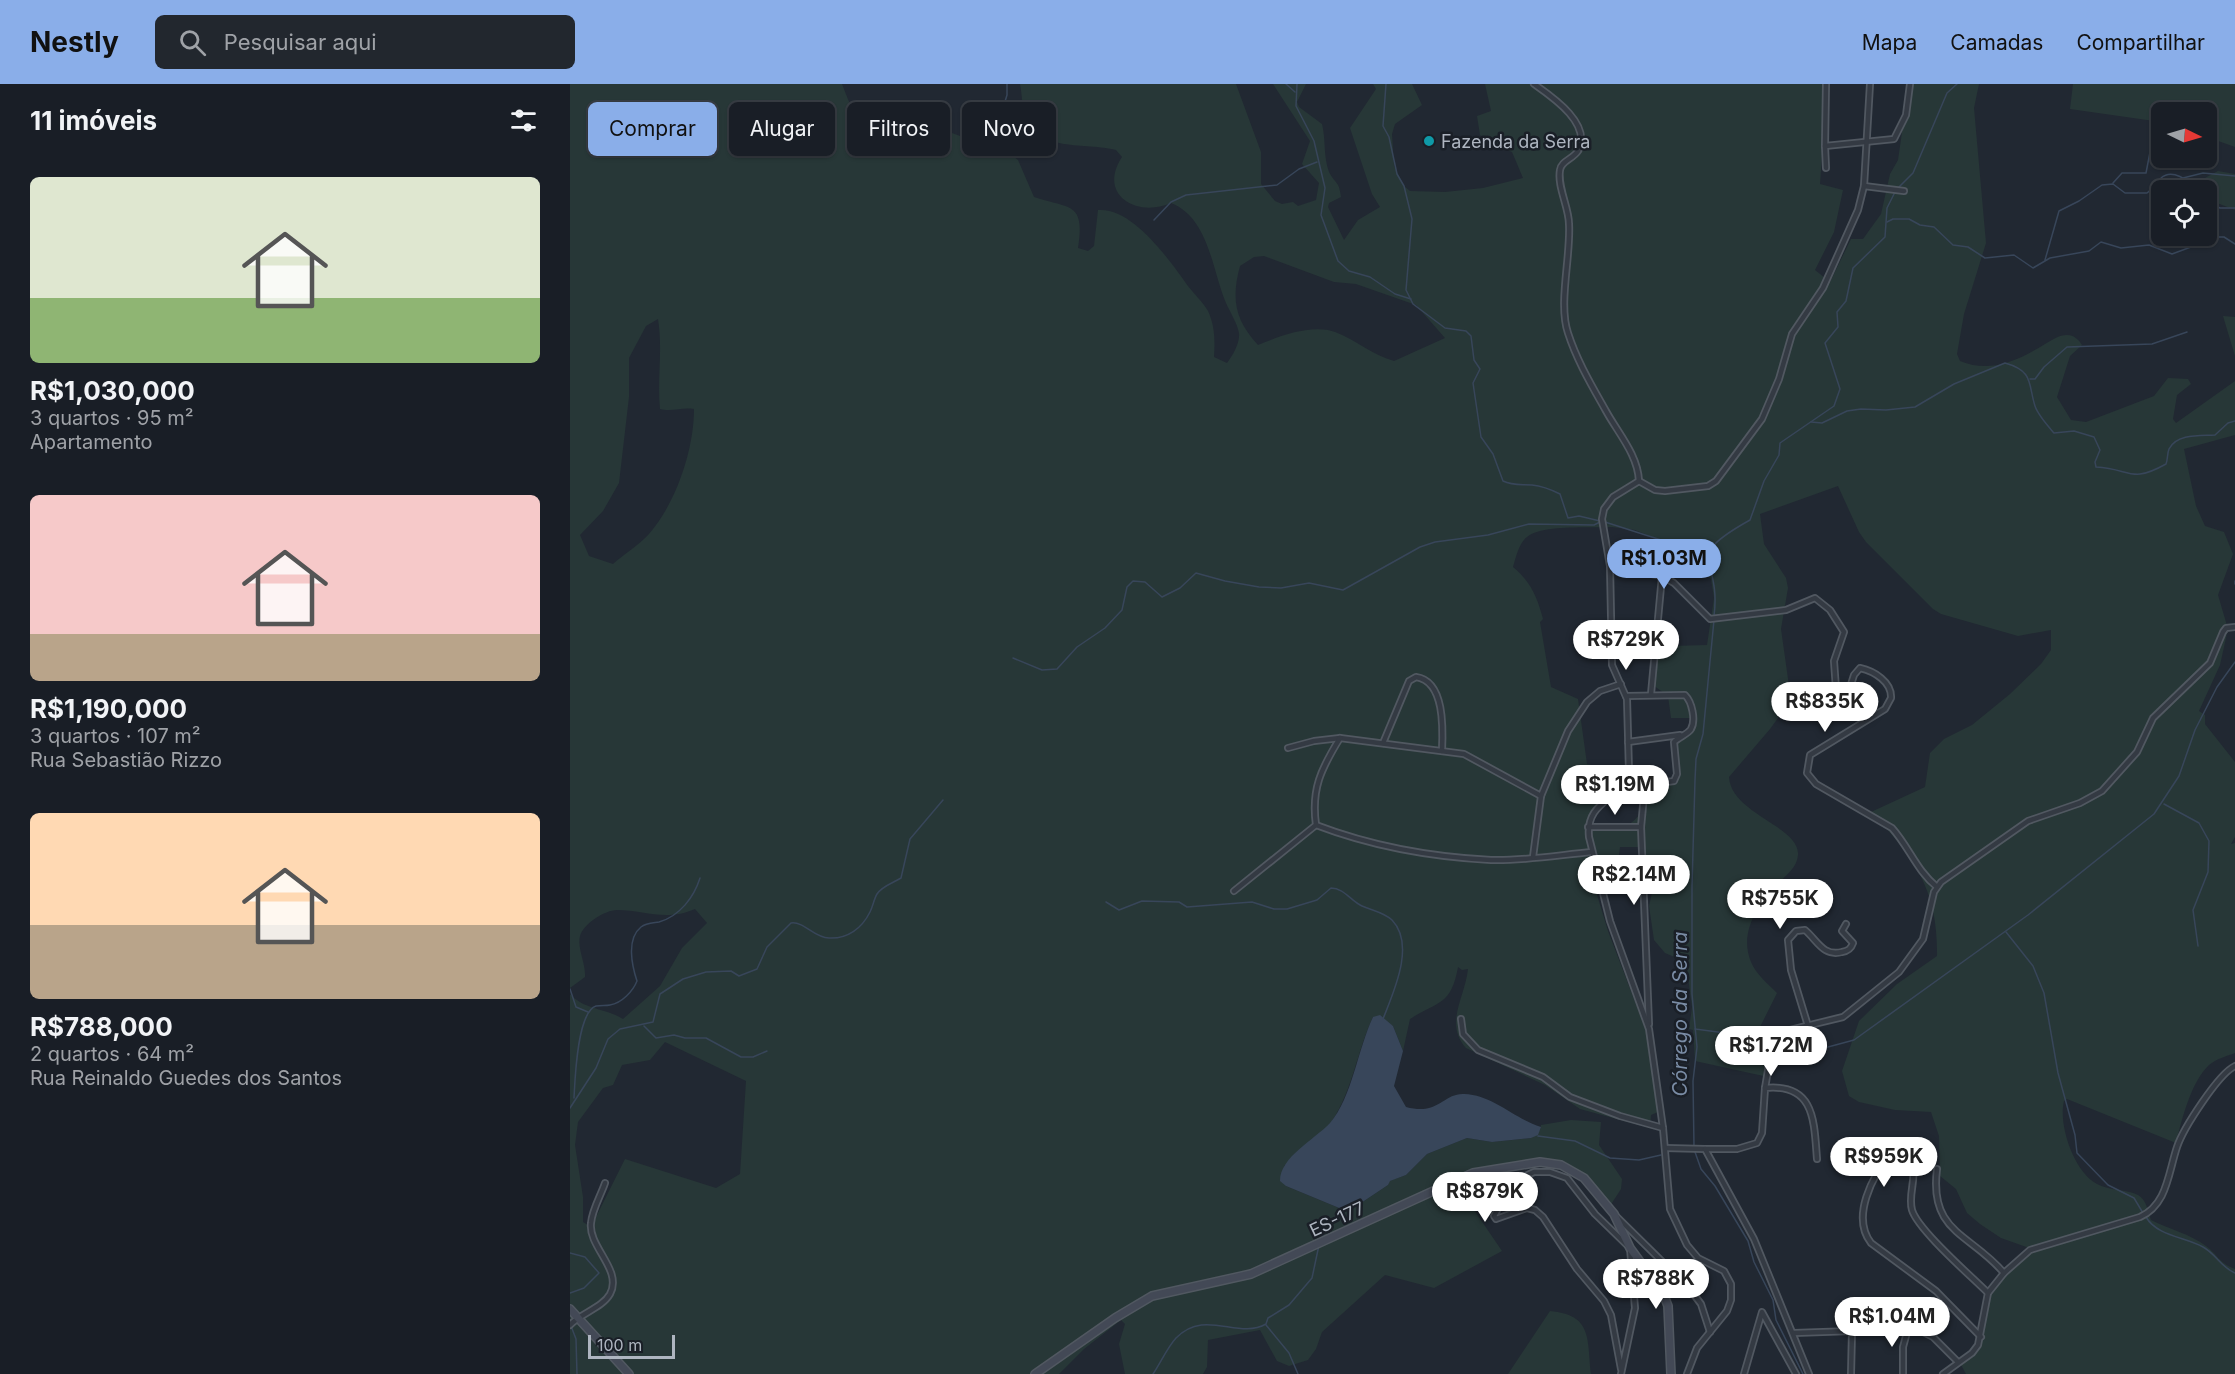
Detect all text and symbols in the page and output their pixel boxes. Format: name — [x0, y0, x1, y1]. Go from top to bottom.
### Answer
search box — [155, 15, 575, 69]
text: Nestly — [30, 25, 119, 59]
icon: search — [176, 26, 209, 59]
text: Pesquisar aqui — [224, 29, 377, 55]
text: Mapa — [1862, 30, 1917, 55]
text: Camadas — [1950, 30, 2043, 55]
text: Compartilhar — [2076, 30, 2205, 55]
chip: Comprar — [588, 102, 717, 156]
chip: Alugar — [729, 102, 835, 156]
chip: Filtros — [847, 102, 950, 156]
chip: Novo — [962, 102, 1056, 156]
north arrow — [2151, 102, 2217, 168]
map controls — [2151, 102, 2217, 246]
icon: filters — [507, 104, 540, 137]
text: 11 imóveis — [30, 105, 157, 136]
place label: Fazenda da Serra — [1441, 131, 1590, 152]
marker: Fazenda da Serra — [1422, 134, 1436, 148]
button: locate — [2151, 180, 2217, 246]
icon: home — [231, 216, 339, 324]
text: R$1,030,000 — [30, 375, 195, 406]
text: 3 quartos · 95 m² — [30, 406, 194, 430]
text: Apartamento — [30, 430, 153, 454]
icon: home — [231, 534, 339, 642]
pin: R$1.03M — [1609, 539, 1719, 590]
text: R$1.03M — [1621, 546, 1707, 570]
pin: R$729K — [1577, 620, 1675, 671]
text: R$729K — [1587, 627, 1665, 651]
pin: R$835K — [1776, 682, 1874, 733]
text: R$835K — [1785, 689, 1865, 713]
text: R$1,190,000 — [30, 693, 187, 724]
text: 3 quartos · 107 m² — [30, 724, 201, 748]
text: Rua Sebastião Rizzo — [30, 748, 222, 772]
pin: R$1.19M — [1560, 765, 1670, 816]
text: R$1.19M — [1575, 772, 1655, 796]
icon: home — [231, 852, 339, 960]
pin: R$2.14M — [1579, 855, 1689, 906]
text: R$2.14M — [1592, 862, 1676, 886]
pin: R$755K — [1731, 879, 1829, 930]
text: R$755K — [1741, 886, 1819, 910]
water label: Córrego da Serra — [1668, 932, 1692, 1096]
text: R$788,000 — [30, 1011, 173, 1042]
pin: R$1.72M — [1716, 1026, 1826, 1077]
text: R$1.72M — [1729, 1033, 1813, 1057]
text: 2 quartos · 64 m² — [30, 1042, 194, 1066]
text: Rua Reinaldo Guedes dos Santos — [30, 1066, 342, 1090]
pin: R$959K — [1835, 1137, 1933, 1188]
text: R$959K — [1844, 1144, 1924, 1168]
pin: R$879K — [1436, 1172, 1534, 1223]
text: R$879K — [1446, 1179, 1524, 1203]
street label: ES-177 — [1306, 1197, 1368, 1241]
pin: R$788K — [1607, 1259, 1705, 1310]
text: R$788K — [1617, 1266, 1695, 1290]
pin: R$1.04M — [1837, 1297, 1947, 1348]
text: R$1.04M — [1849, 1304, 1935, 1328]
scale bar — [588, 1332, 675, 1360]
text: 100 m — [597, 1335, 642, 1355]

